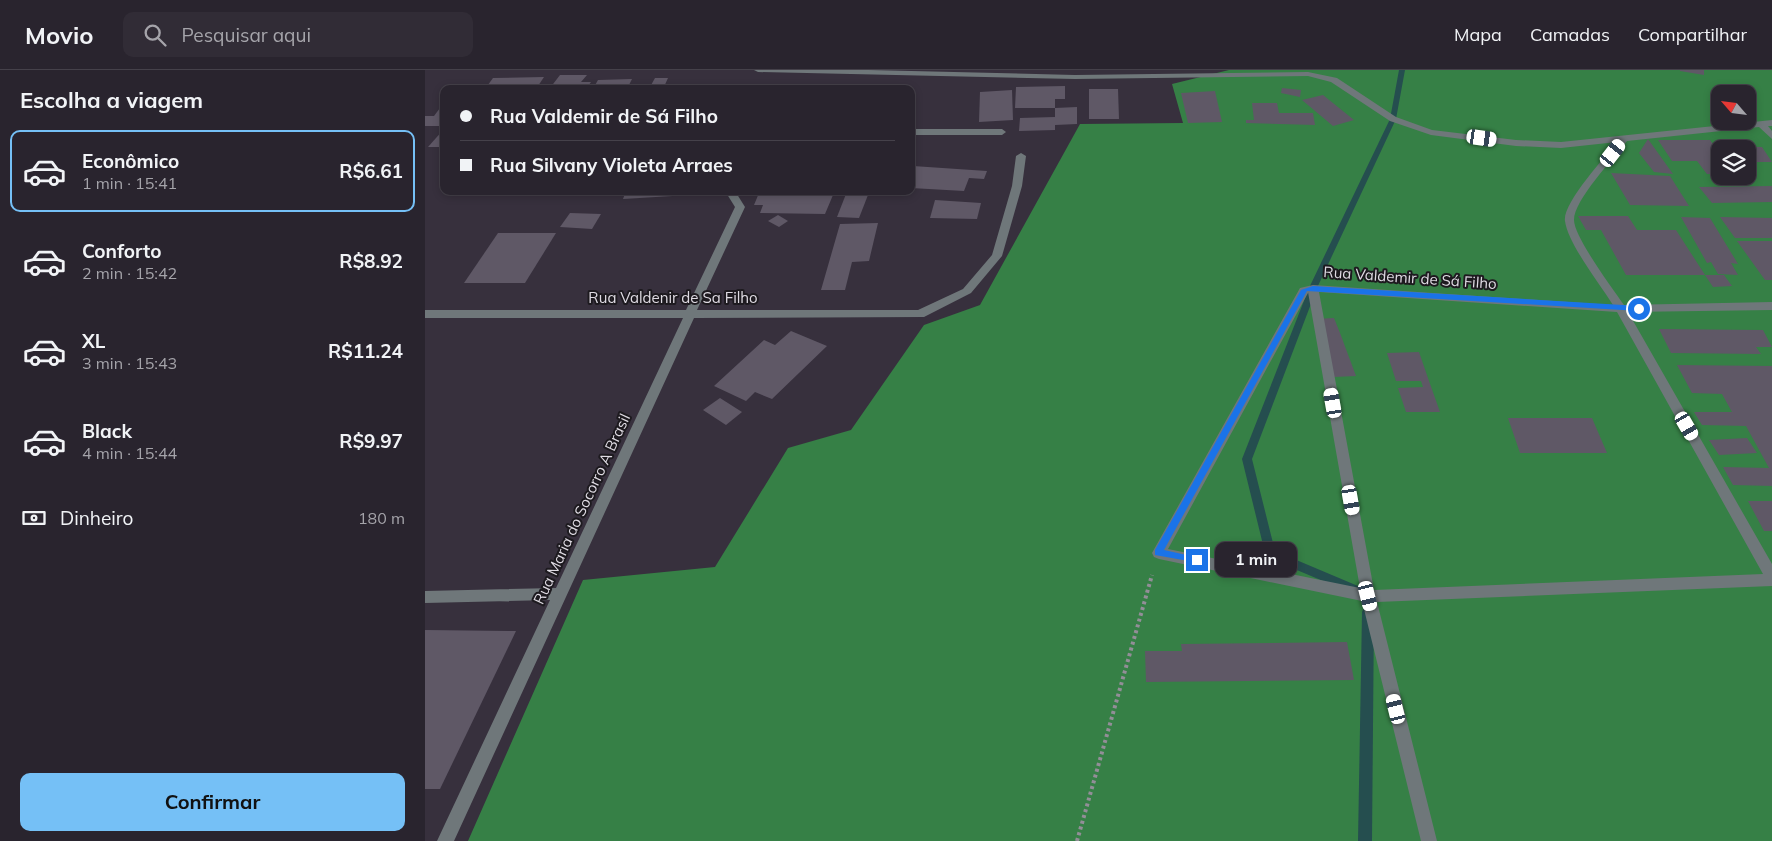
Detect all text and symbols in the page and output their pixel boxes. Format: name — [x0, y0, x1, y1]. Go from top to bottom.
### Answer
search box — [123, 12, 473, 57]
text: Movio — [25, 20, 93, 50]
icon: search — [141, 21, 169, 49]
text: Pesquisar aqui — [181, 23, 311, 47]
text: Mapa — [1454, 23, 1502, 46]
text: Camadas — [1530, 23, 1610, 46]
text: Compartilhar — [1638, 23, 1747, 46]
north arrow — [1711, 85, 1756, 130]
map controls — [1711, 85, 1756, 185]
text: Escolha a viagem — [20, 86, 203, 114]
text: Rua Valdemir de Sá Filho — [490, 104, 718, 128]
car — [1466, 128, 1497, 148]
car — [1597, 137, 1628, 169]
button: layers — [1711, 140, 1756, 185]
icon: car — [22, 149, 67, 194]
text: Econômico — [82, 149, 179, 173]
text: Rua Silvany Violeta Arraes — [490, 153, 733, 177]
text: R$6.61 — [339, 159, 403, 183]
text: 1 min · 15:41 — [82, 173, 177, 193]
icon: car — [22, 239, 67, 284]
text: Conforto — [82, 239, 161, 263]
text: R$8.92 — [339, 249, 403, 273]
street label: Rua Valdemir de Sá Filho — [1323, 262, 1497, 293]
text: 2 min · 15:42 — [82, 263, 177, 283]
street label: Rua Valdenir de Sa Filho — [588, 288, 758, 307]
route start — [1628, 298, 1650, 320]
icon: car — [22, 329, 67, 374]
text: XL — [82, 329, 105, 353]
text: R$11.24 — [328, 339, 403, 363]
text: 3 min · 15:43 — [82, 353, 177, 373]
car — [1323, 387, 1342, 419]
car — [1673, 409, 1700, 443]
street label: Rua Maria do Socorro A Brasil — [529, 410, 634, 607]
icon: car — [22, 419, 67, 464]
text: Black — [82, 419, 132, 443]
text: R$9.97 — [339, 429, 403, 453]
text: 4 min · 15:44 — [82, 443, 177, 463]
car — [1341, 484, 1360, 516]
icon: cash — [20, 504, 48, 532]
text: Dinheiro — [60, 506, 133, 530]
text: 180 m — [358, 508, 405, 528]
callout: 1 min — [1215, 542, 1297, 578]
route end — [1186, 549, 1208, 571]
text: 1 min — [1235, 549, 1277, 569]
car — [1357, 580, 1378, 612]
car — [1385, 693, 1406, 725]
button: Confirmar — [20, 773, 405, 831]

